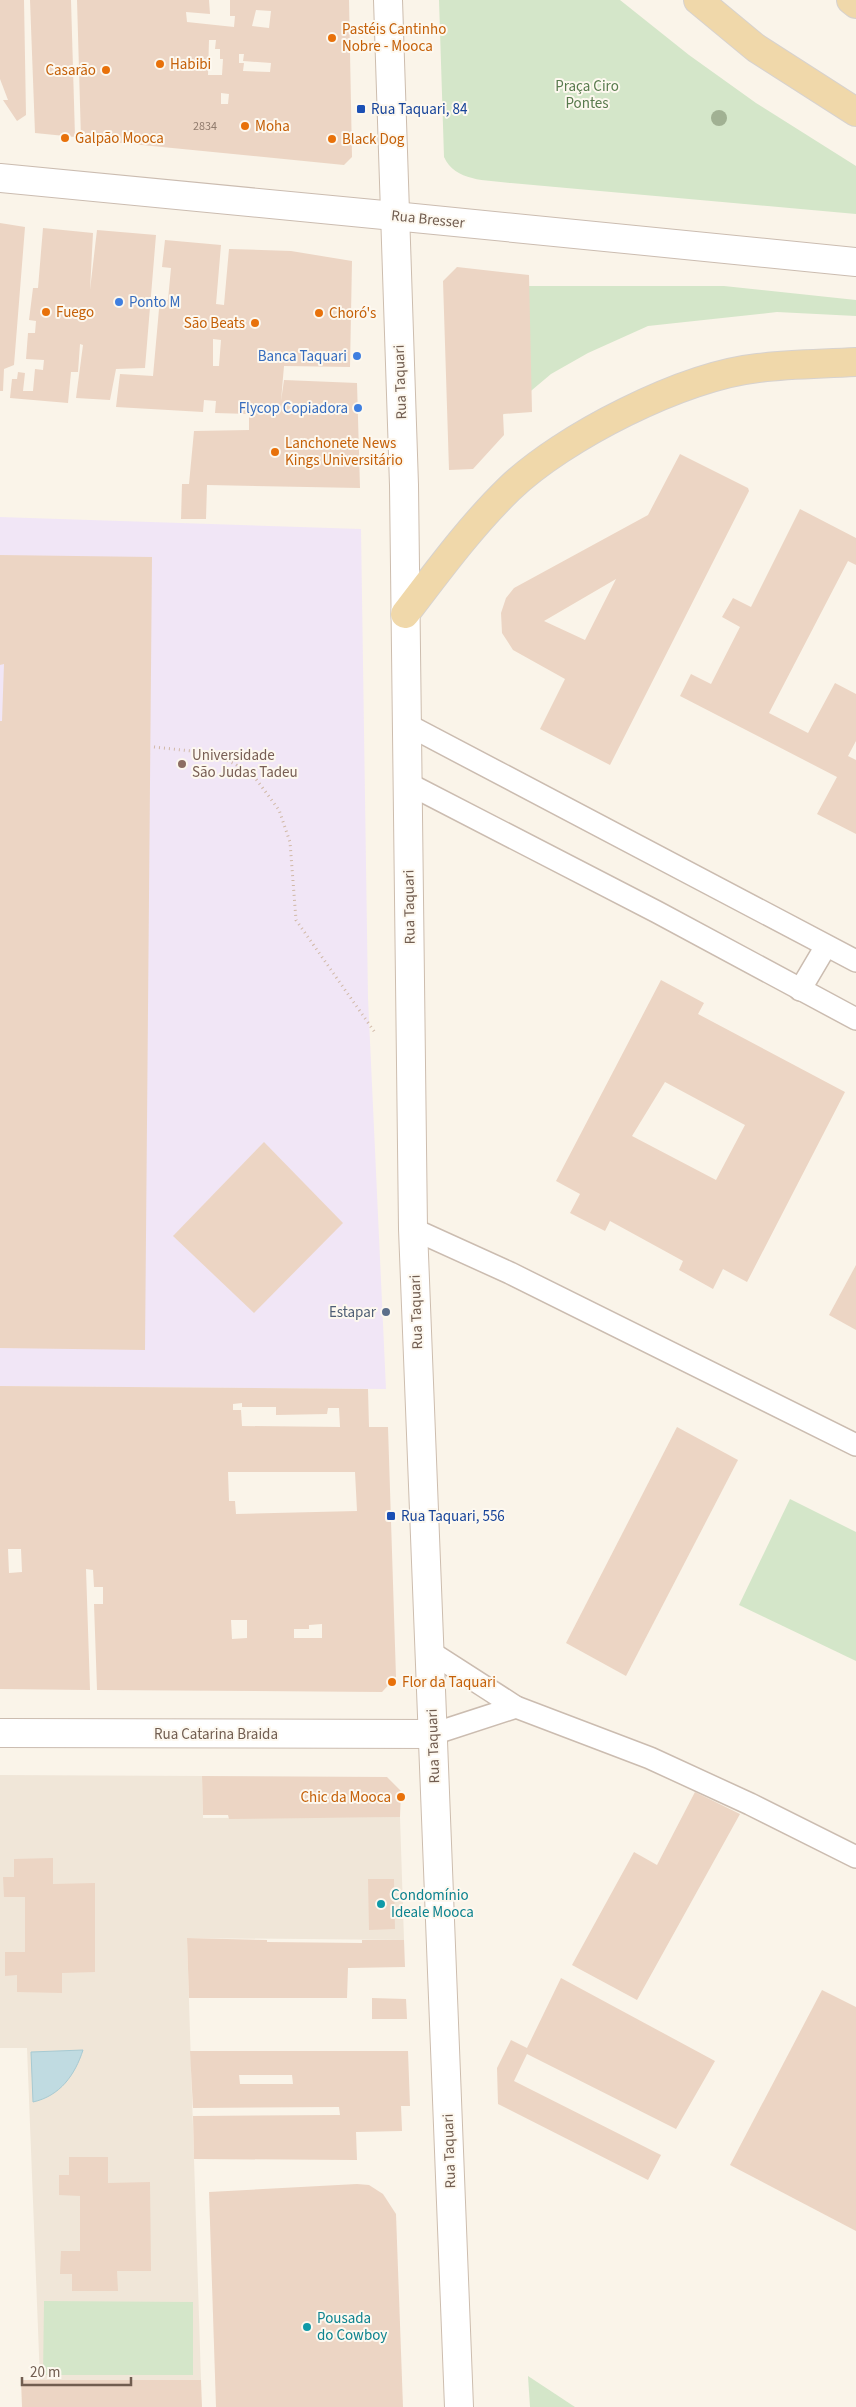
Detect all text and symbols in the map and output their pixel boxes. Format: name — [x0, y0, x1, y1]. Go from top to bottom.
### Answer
place label: Pastéis Cantinho Nobre - Mooca — [342, 19, 446, 57]
marker: Pastéis Cantinho Nobre - Mooca — [326, 32, 338, 44]
place label: Habibi — [170, 54, 211, 75]
marker: Habibi — [154, 58, 166, 70]
place label: Casarão — [45, 60, 96, 81]
marker: Casarão — [100, 64, 112, 76]
park label: Praça Ciro Pontes — [555, 76, 619, 114]
place label: Rua Taquari, 84 — [371, 99, 468, 120]
marker: Rua Taquari, 84 — [355, 103, 367, 115]
place label: Moha — [255, 116, 290, 137]
house number: 2834 — [193, 118, 217, 135]
marker: Moha — [239, 120, 251, 132]
place label: Galpão Mooca — [75, 128, 164, 149]
place label: Black Dog — [342, 129, 405, 150]
marker: Galpão Mooca — [59, 132, 71, 144]
marker: Black Dog — [326, 133, 338, 145]
street label: Rua Bresser — [390, 205, 467, 234]
place label: Ponto M — [129, 292, 180, 313]
marker: Ponto M — [113, 296, 125, 308]
place label: Fuego — [56, 302, 94, 323]
place label: Choró's — [329, 303, 376, 324]
marker: Fuego — [40, 306, 52, 318]
marker: Choró's — [313, 307, 325, 319]
place label: São Beats — [184, 313, 245, 334]
marker: São Beats — [249, 317, 261, 329]
street label: Rua Taquari — [389, 344, 412, 420]
place label: Banca Taquari — [258, 346, 347, 367]
marker: Banca Taquari — [351, 350, 363, 362]
place label: Flycop Copiadora — [239, 398, 348, 419]
marker: Flycop Copiadora — [352, 402, 364, 414]
place label: Lanchonete News Kings Universitário — [285, 433, 403, 471]
marker: Lanchonete News Kings Universitário — [269, 446, 281, 458]
place label: Universidade São Judas Tadeu — [192, 745, 298, 783]
marker: Universidade São Judas Tadeu — [176, 758, 188, 770]
street label: Rua Taquari — [398, 869, 421, 945]
street label: Rua Taquari — [405, 1274, 428, 1350]
place label: Estapar — [329, 1302, 377, 1323]
marker: Estapar — [380, 1306, 392, 1318]
place label: Rua Taquari, 556 — [401, 1506, 505, 1527]
marker: Rua Taquari, 556 — [385, 1510, 397, 1522]
place label: Flor da Taquari — [402, 1672, 496, 1693]
marker: Flor da Taquari — [386, 1676, 398, 1688]
street label: Rua Taquari — [422, 1708, 445, 1784]
street label: Rua Catarina Braida — [154, 1724, 278, 1745]
place label: Chic da Mooca — [300, 1787, 391, 1808]
marker: Chic da Mooca — [395, 1791, 407, 1803]
place label: Condomínio Ideale Mooca — [391, 1885, 474, 1923]
marker: Condomínio Ideale Mooca — [375, 1898, 387, 1910]
street label: Rua Taquari — [438, 2113, 461, 2189]
place label: Pousada do Cowboy — [317, 2308, 387, 2346]
marker: Pousada do Cowboy — [301, 2321, 313, 2333]
scale bar — [22, 2354, 131, 2386]
text: 20 m — [30, 2362, 60, 2383]

